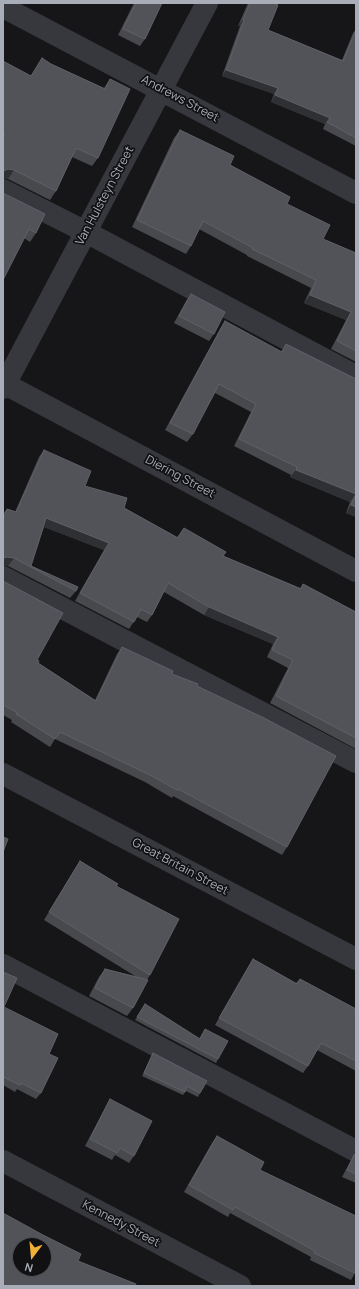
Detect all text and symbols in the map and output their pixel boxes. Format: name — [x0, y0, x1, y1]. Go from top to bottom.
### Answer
street label: Andrews Street — [139, 73, 221, 125]
street label: Van Hulsteyn Street — [73, 144, 137, 248]
street label: Diering Street — [143, 453, 217, 501]
street label: Great Britain Street — [129, 836, 231, 898]
street label: Kennedy Street — [80, 1198, 162, 1250]
north arrow — [12, 1237, 52, 1277]
text: N — [23, 1260, 35, 1276]

